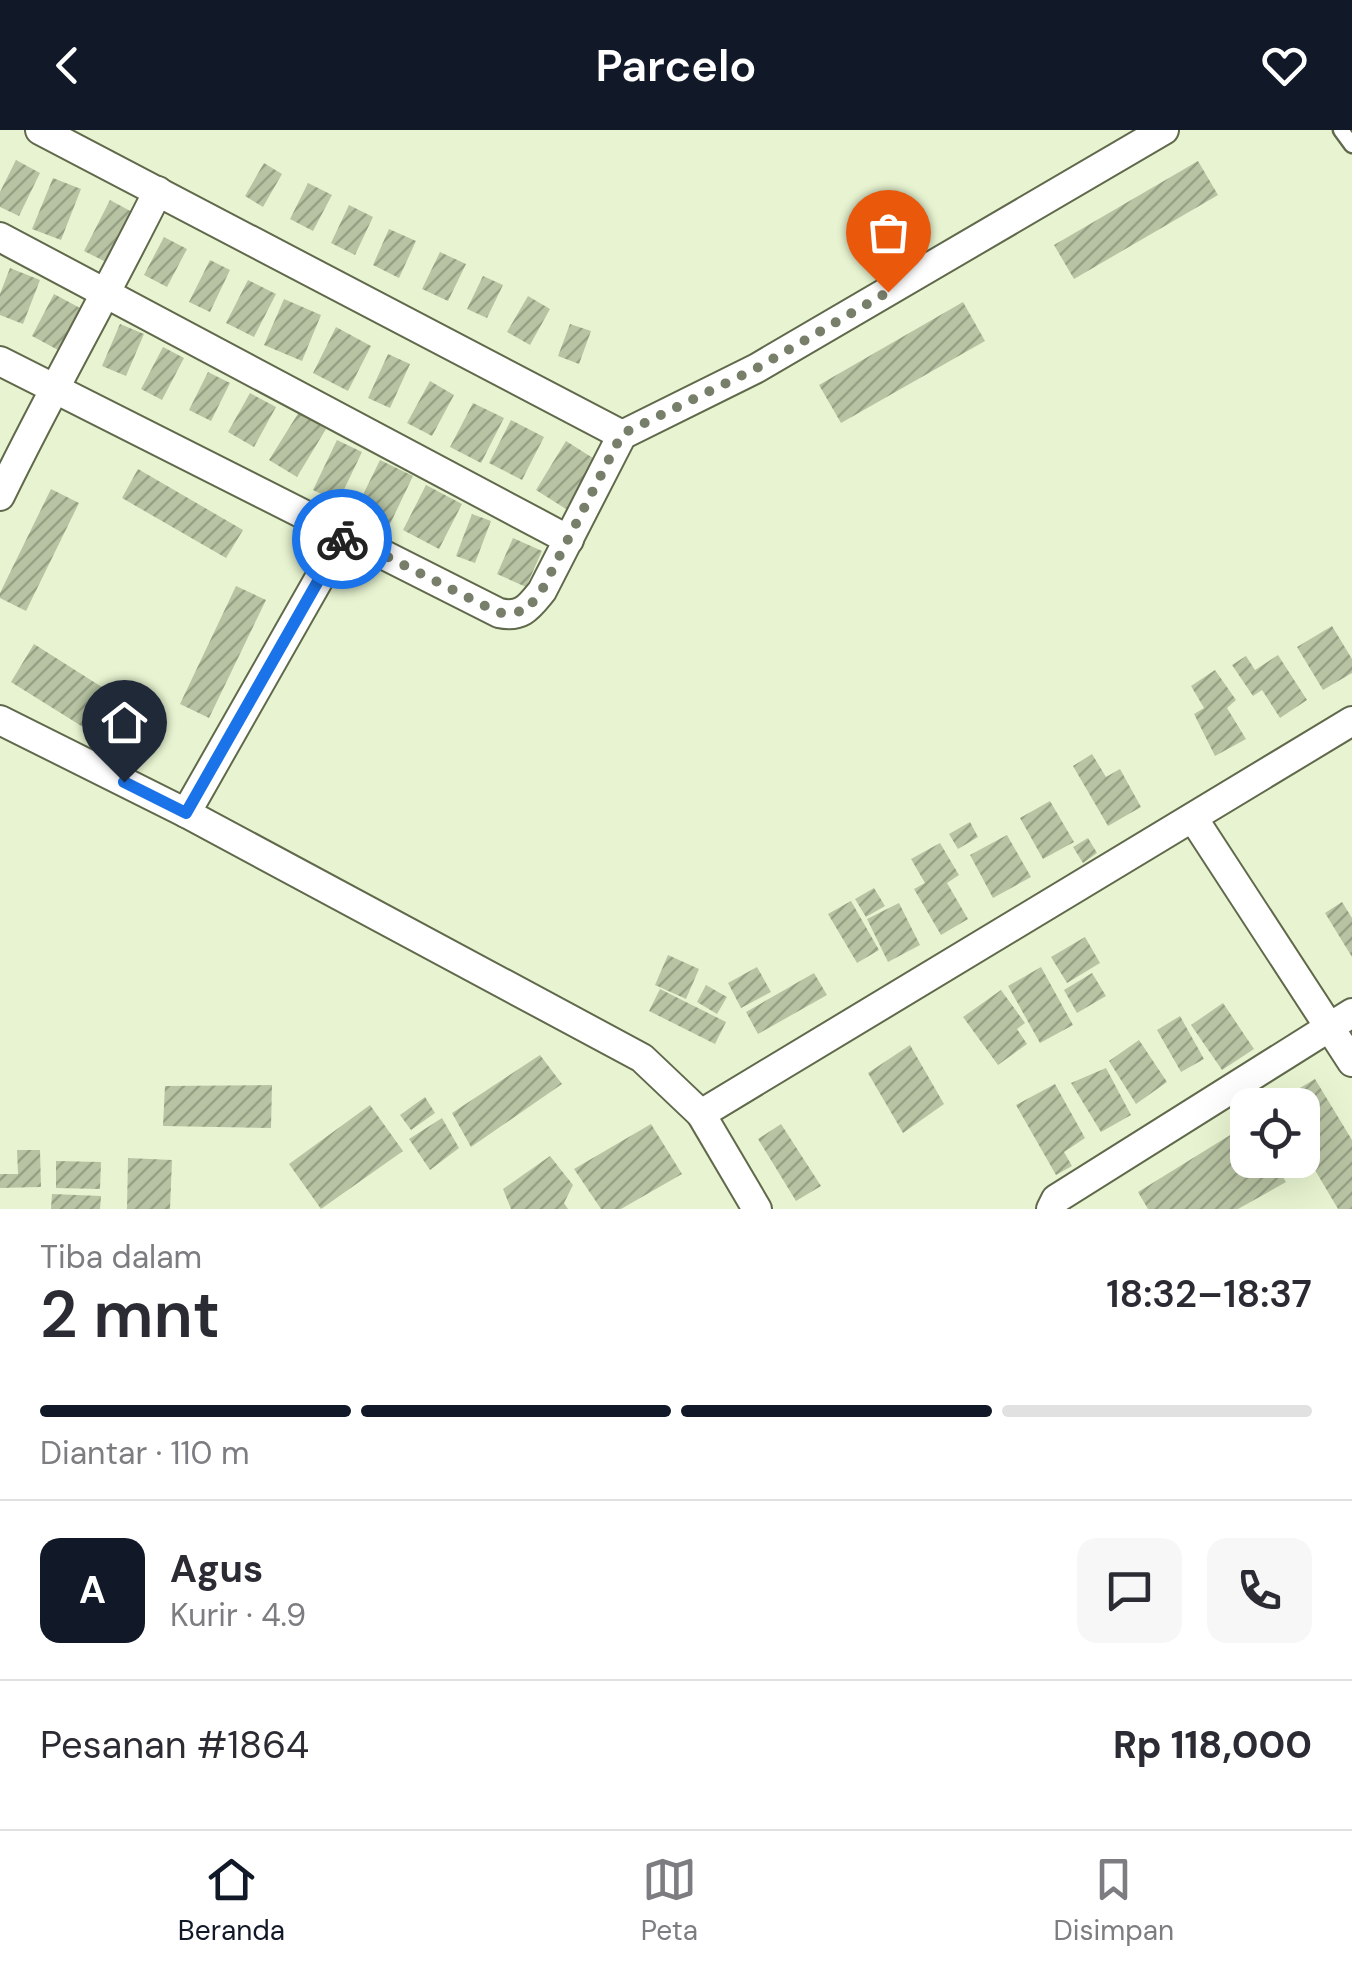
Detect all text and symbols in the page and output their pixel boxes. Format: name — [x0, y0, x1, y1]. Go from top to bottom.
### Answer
text: Parcelo — [595, 36, 757, 95]
icon: back — [40, 38, 95, 93]
icon: heart — [1257, 38, 1312, 93]
pin — [846, 190, 931, 293]
icon: bag — [861, 205, 916, 260]
courier — [292, 489, 392, 589]
icon: bike — [315, 512, 370, 567]
pin — [82, 680, 167, 783]
icon: home — [97, 695, 152, 750]
map controls — [1230, 1088, 1320, 1178]
button: locate — [1230, 1088, 1320, 1178]
text: Tiba dalam — [40, 1236, 202, 1278]
text: 18:32–18:37 — [1106, 1269, 1312, 1319]
text: 2 mnt — [40, 1273, 220, 1357]
text: Diantar · 110 m — [40, 1432, 250, 1474]
button: chat — [1077, 1538, 1182, 1643]
button: phone — [1207, 1538, 1312, 1643]
text: Agus — [170, 1544, 263, 1594]
text: A — [79, 1565, 106, 1615]
text: Kurir · 4.9 — [170, 1594, 306, 1636]
text: Pesanan #1864 — [40, 1720, 309, 1770]
text: Rp 118,000 — [1113, 1720, 1312, 1770]
tab: Beranda — [178, 1852, 285, 1949]
tab: Peta — [641, 1852, 698, 1949]
tab: Disimpan — [1054, 1852, 1174, 1949]

